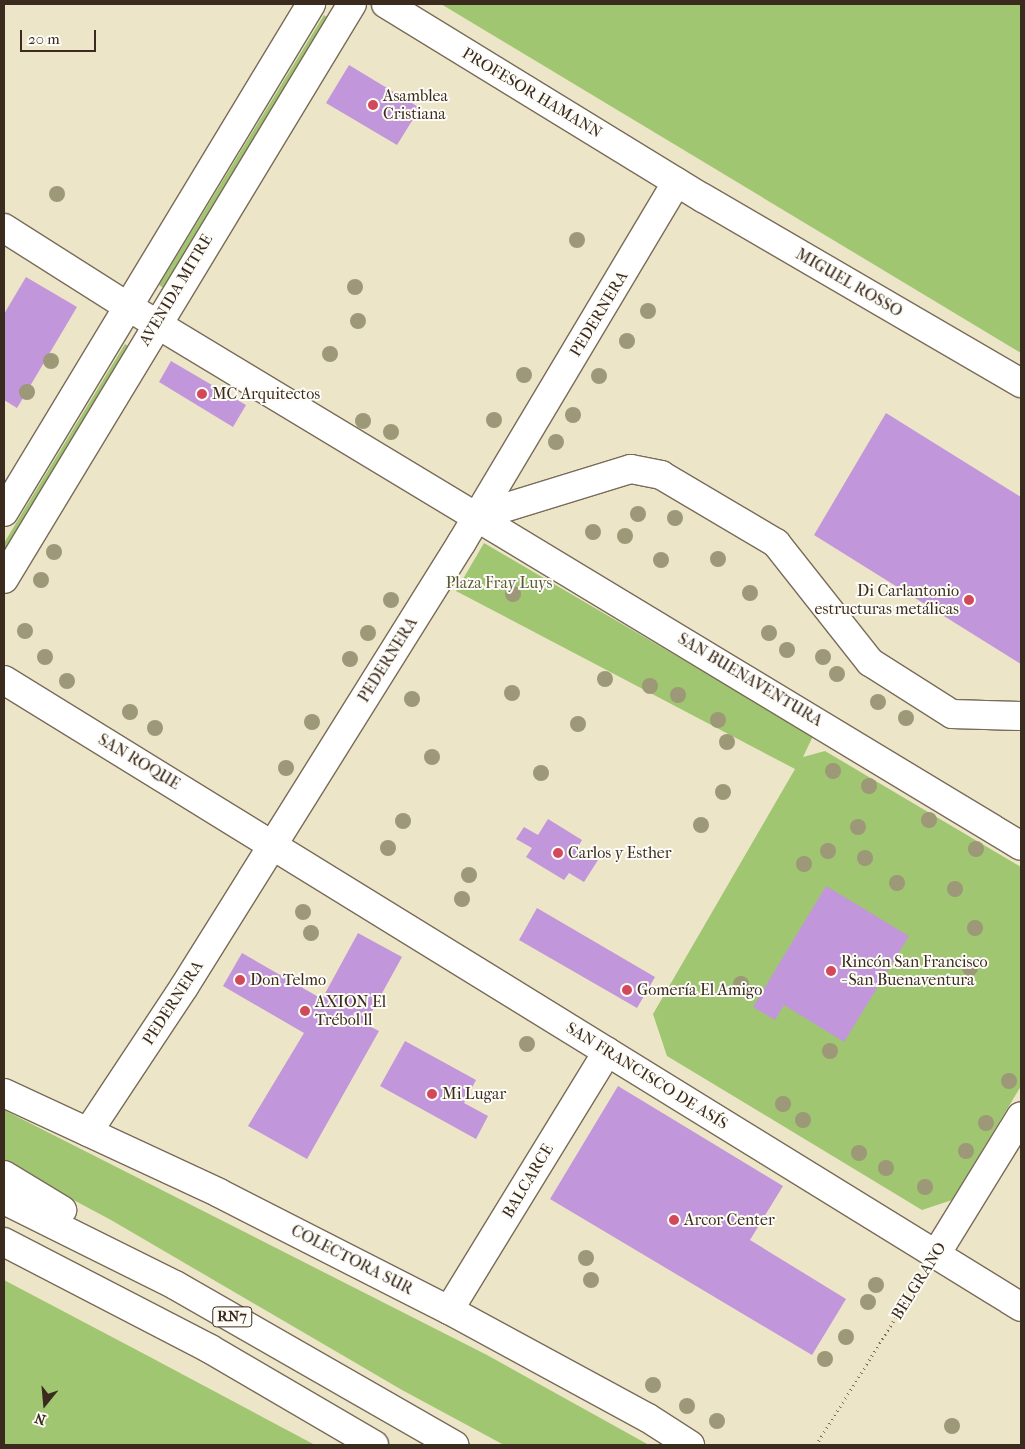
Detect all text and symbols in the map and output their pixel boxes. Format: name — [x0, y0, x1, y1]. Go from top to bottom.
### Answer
scale bar — [22, 20, 99, 52]
text: 20 m — [28, 30, 60, 48]
street label: PROFESOR HAMANN — [459, 44, 605, 142]
place label: Asamblea Cristiana — [383, 86, 448, 124]
marker: Asamblea Cristiana — [367, 99, 379, 111]
street label: AVENIDA MITRE — [135, 231, 217, 349]
street label: MIGUEL ROSSO — [792, 245, 906, 321]
street label: PEDERNERA — [566, 268, 632, 360]
place label: MC Arquitectos — [212, 384, 320, 404]
marker: MC Arquitectos — [196, 388, 208, 400]
park label: Plaza Fray Luys — [446, 573, 552, 593]
place label: Di Carlantonio estructuras metálicas — [815, 581, 959, 619]
marker: Di Carlantonio estructuras metálicas — [963, 594, 975, 606]
street label: PEDERNERA — [354, 614, 422, 706]
street label: SAN BUENAVENTURA — [674, 629, 826, 731]
street label: SAN ROQUE — [94, 730, 184, 794]
place label: Carlos y Esther — [568, 843, 672, 863]
marker: Carlos y Esther — [552, 847, 564, 859]
place label: Rincón San Francisco - San Buenaventura — [841, 952, 988, 990]
street label: PEDERNERA — [139, 957, 207, 1049]
marker: Rincón San Francisco - San Buenaventura — [825, 965, 837, 977]
place label: Don Telmo — [250, 970, 326, 990]
marker: Don Telmo — [234, 974, 246, 986]
place label: Gomería El Amigo — [637, 980, 762, 1000]
marker: Gomería El Amigo — [621, 984, 633, 996]
place label: AXION El Trébol ll — [315, 992, 386, 1030]
marker: AXION El Trébol ll — [299, 1005, 311, 1017]
street label: SAN FRANCISCO DE ASÍS — [563, 1018, 731, 1134]
place label: Mi Lugar — [442, 1084, 506, 1104]
marker: Mi Lugar — [426, 1088, 438, 1100]
street label: BALCARCE — [498, 1140, 558, 1222]
place label: Arcor Center — [684, 1210, 775, 1230]
marker: Arcor Center — [668, 1214, 680, 1226]
street label: COLECTORA SUR — [288, 1221, 416, 1299]
street label: BELGRANO — [888, 1239, 950, 1323]
road number: RN7 — [212, 1304, 252, 1330]
north arrow — [20, 1379, 70, 1429]
text: N — [33, 1409, 48, 1429]

